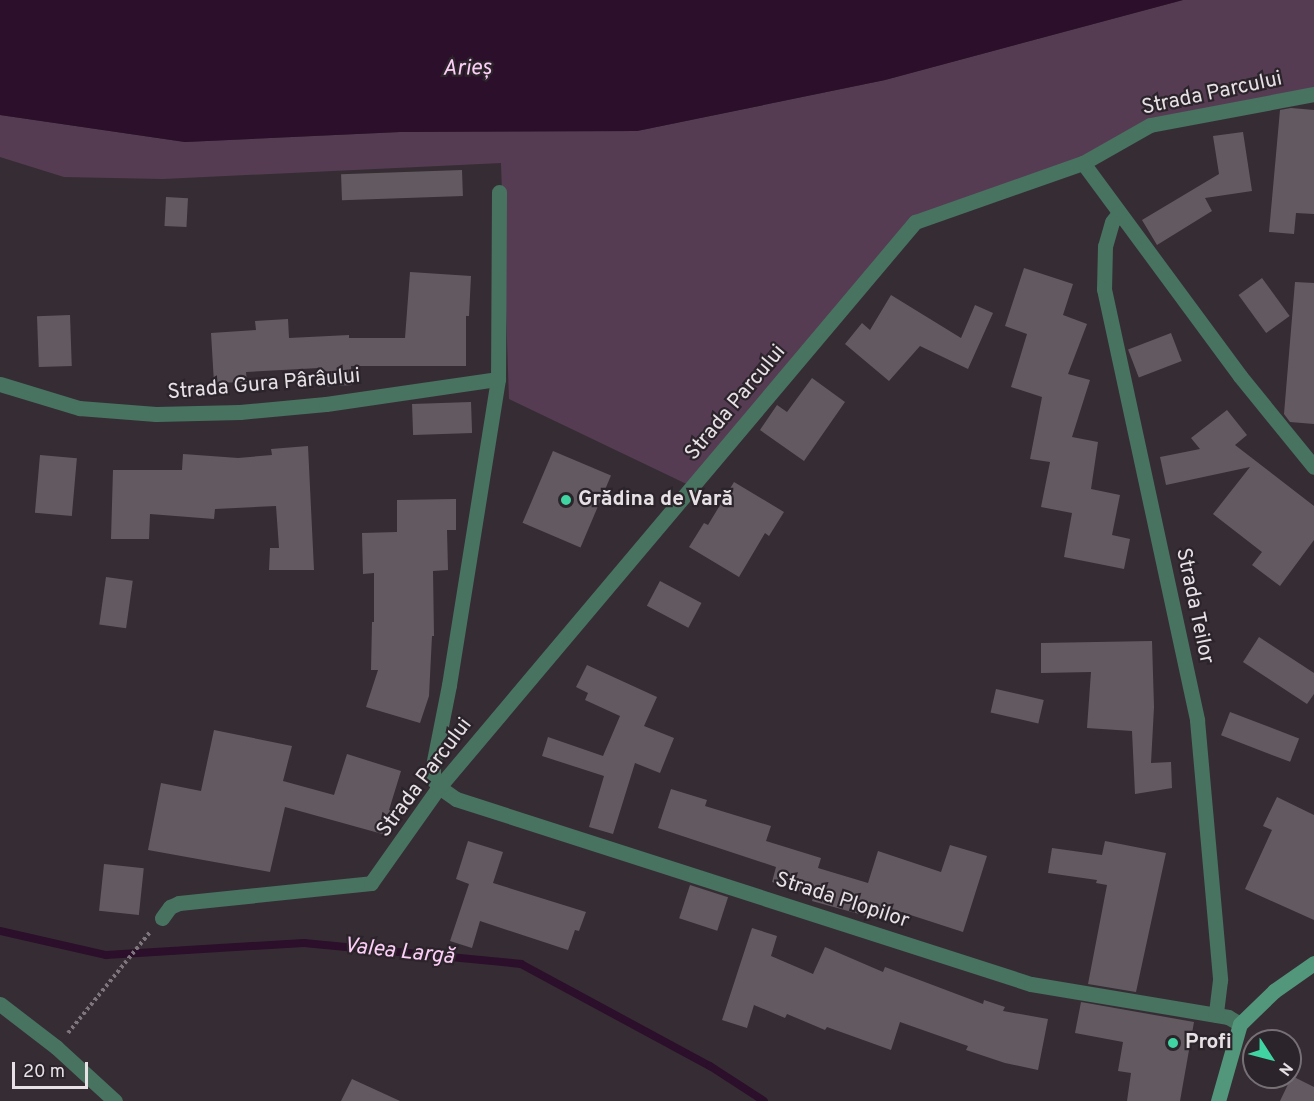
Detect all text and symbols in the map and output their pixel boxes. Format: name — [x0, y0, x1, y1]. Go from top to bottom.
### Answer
water label: Arieș — [442, 55, 492, 83]
street label: Strada Parcului — [1139, 67, 1285, 121]
street label: Strada Parcului — [680, 340, 792, 466]
street label: Strada Gura Pârâului — [166, 364, 362, 406]
place label: Grădina de Vară — [578, 487, 734, 513]
marker: Grădina de Vară — [559, 493, 573, 507]
street label: Strada Teilor — [1169, 545, 1219, 667]
street label: Strada Parcului — [372, 713, 478, 843]
street label: Strada Plopilor — [772, 868, 912, 934]
water label: Valea Largă — [342, 933, 456, 971]
north arrow — [1242, 1029, 1302, 1089]
place label: Profi — [1185, 1030, 1232, 1056]
marker: Profi — [1166, 1036, 1180, 1050]
scale bar — [15, 1050, 92, 1088]
text: N — [1273, 1058, 1296, 1079]
text: 20 m — [23, 1061, 65, 1084]

